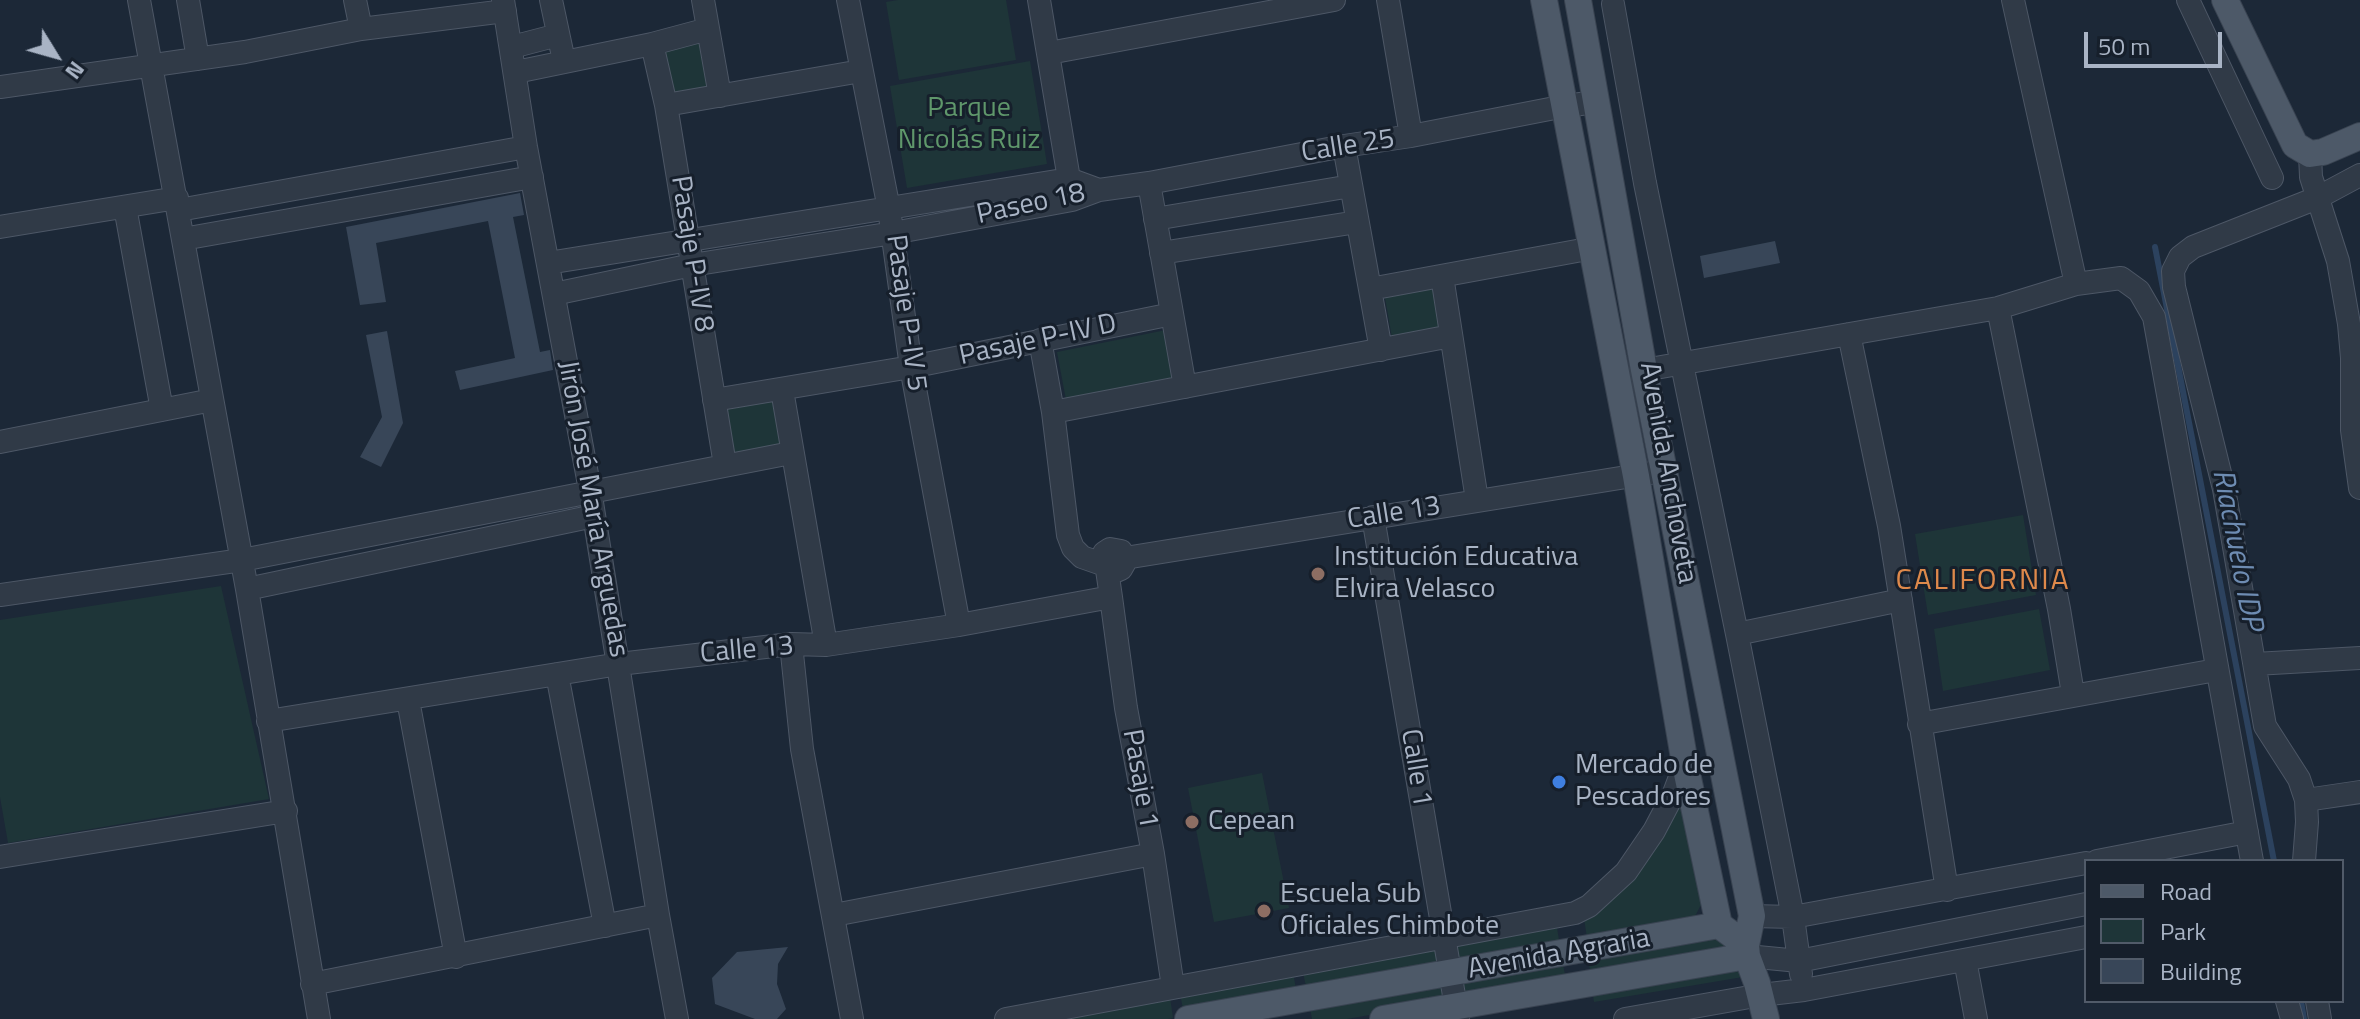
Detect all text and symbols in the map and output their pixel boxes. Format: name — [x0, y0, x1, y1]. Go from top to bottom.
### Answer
north arrow — [16, 16, 96, 96]
scale bar — [2088, 16, 2226, 66]
text: 50 m — [2098, 28, 2150, 64]
text: N — [57, 54, 93, 87]
park label: Parque Nicolás Ruiz — [898, 92, 1040, 158]
street label: Calle 25 — [1299, 123, 1397, 171]
street label: Pasaje P-IV 8 — [662, 174, 720, 334]
street label: Paseo 18 — [974, 177, 1088, 233]
street label: Pasaje P-IV 5 — [877, 233, 933, 393]
street label: Pasaje P-IV D — [956, 308, 1120, 374]
street label: Jirón José María Arguedas — [549, 358, 635, 660]
street label: Avenida Anchoveta — [1631, 360, 1703, 586]
water label: Riachuelo IDP — [2203, 466, 2269, 634]
street label: Calle 13 — [1345, 490, 1443, 538]
place label: Institución Educativa Elvira Velasco — [1334, 541, 1578, 607]
district label: CALIFORNIA — [1895, 564, 2071, 600]
marker: Institución Educativa Elvira Velasco — [1309, 565, 1327, 583]
street label: Calle 13 — [699, 630, 795, 672]
street label: Pasaje 1 — [1114, 727, 1164, 831]
street label: Calle 1 — [1392, 727, 1438, 809]
place label: Mercado de Pescadores — [1575, 749, 1713, 815]
marker: Mercado de Pescadores — [1550, 773, 1568, 791]
place label: Cepean — [1208, 805, 1295, 839]
marker: Cepean — [1183, 813, 1201, 831]
legend — [2084, 859, 2344, 1003]
text: Road — [2160, 873, 2212, 909]
place label: Escuela Sub Oficiales Chimbote — [1280, 878, 1499, 944]
marker: Escuela Sub Oficiales Chimbote — [1255, 902, 1273, 920]
text: Park — [2160, 913, 2206, 949]
street label: Avenida Agraria — [1465, 922, 1653, 988]
text: Building — [2160, 953, 2242, 989]

